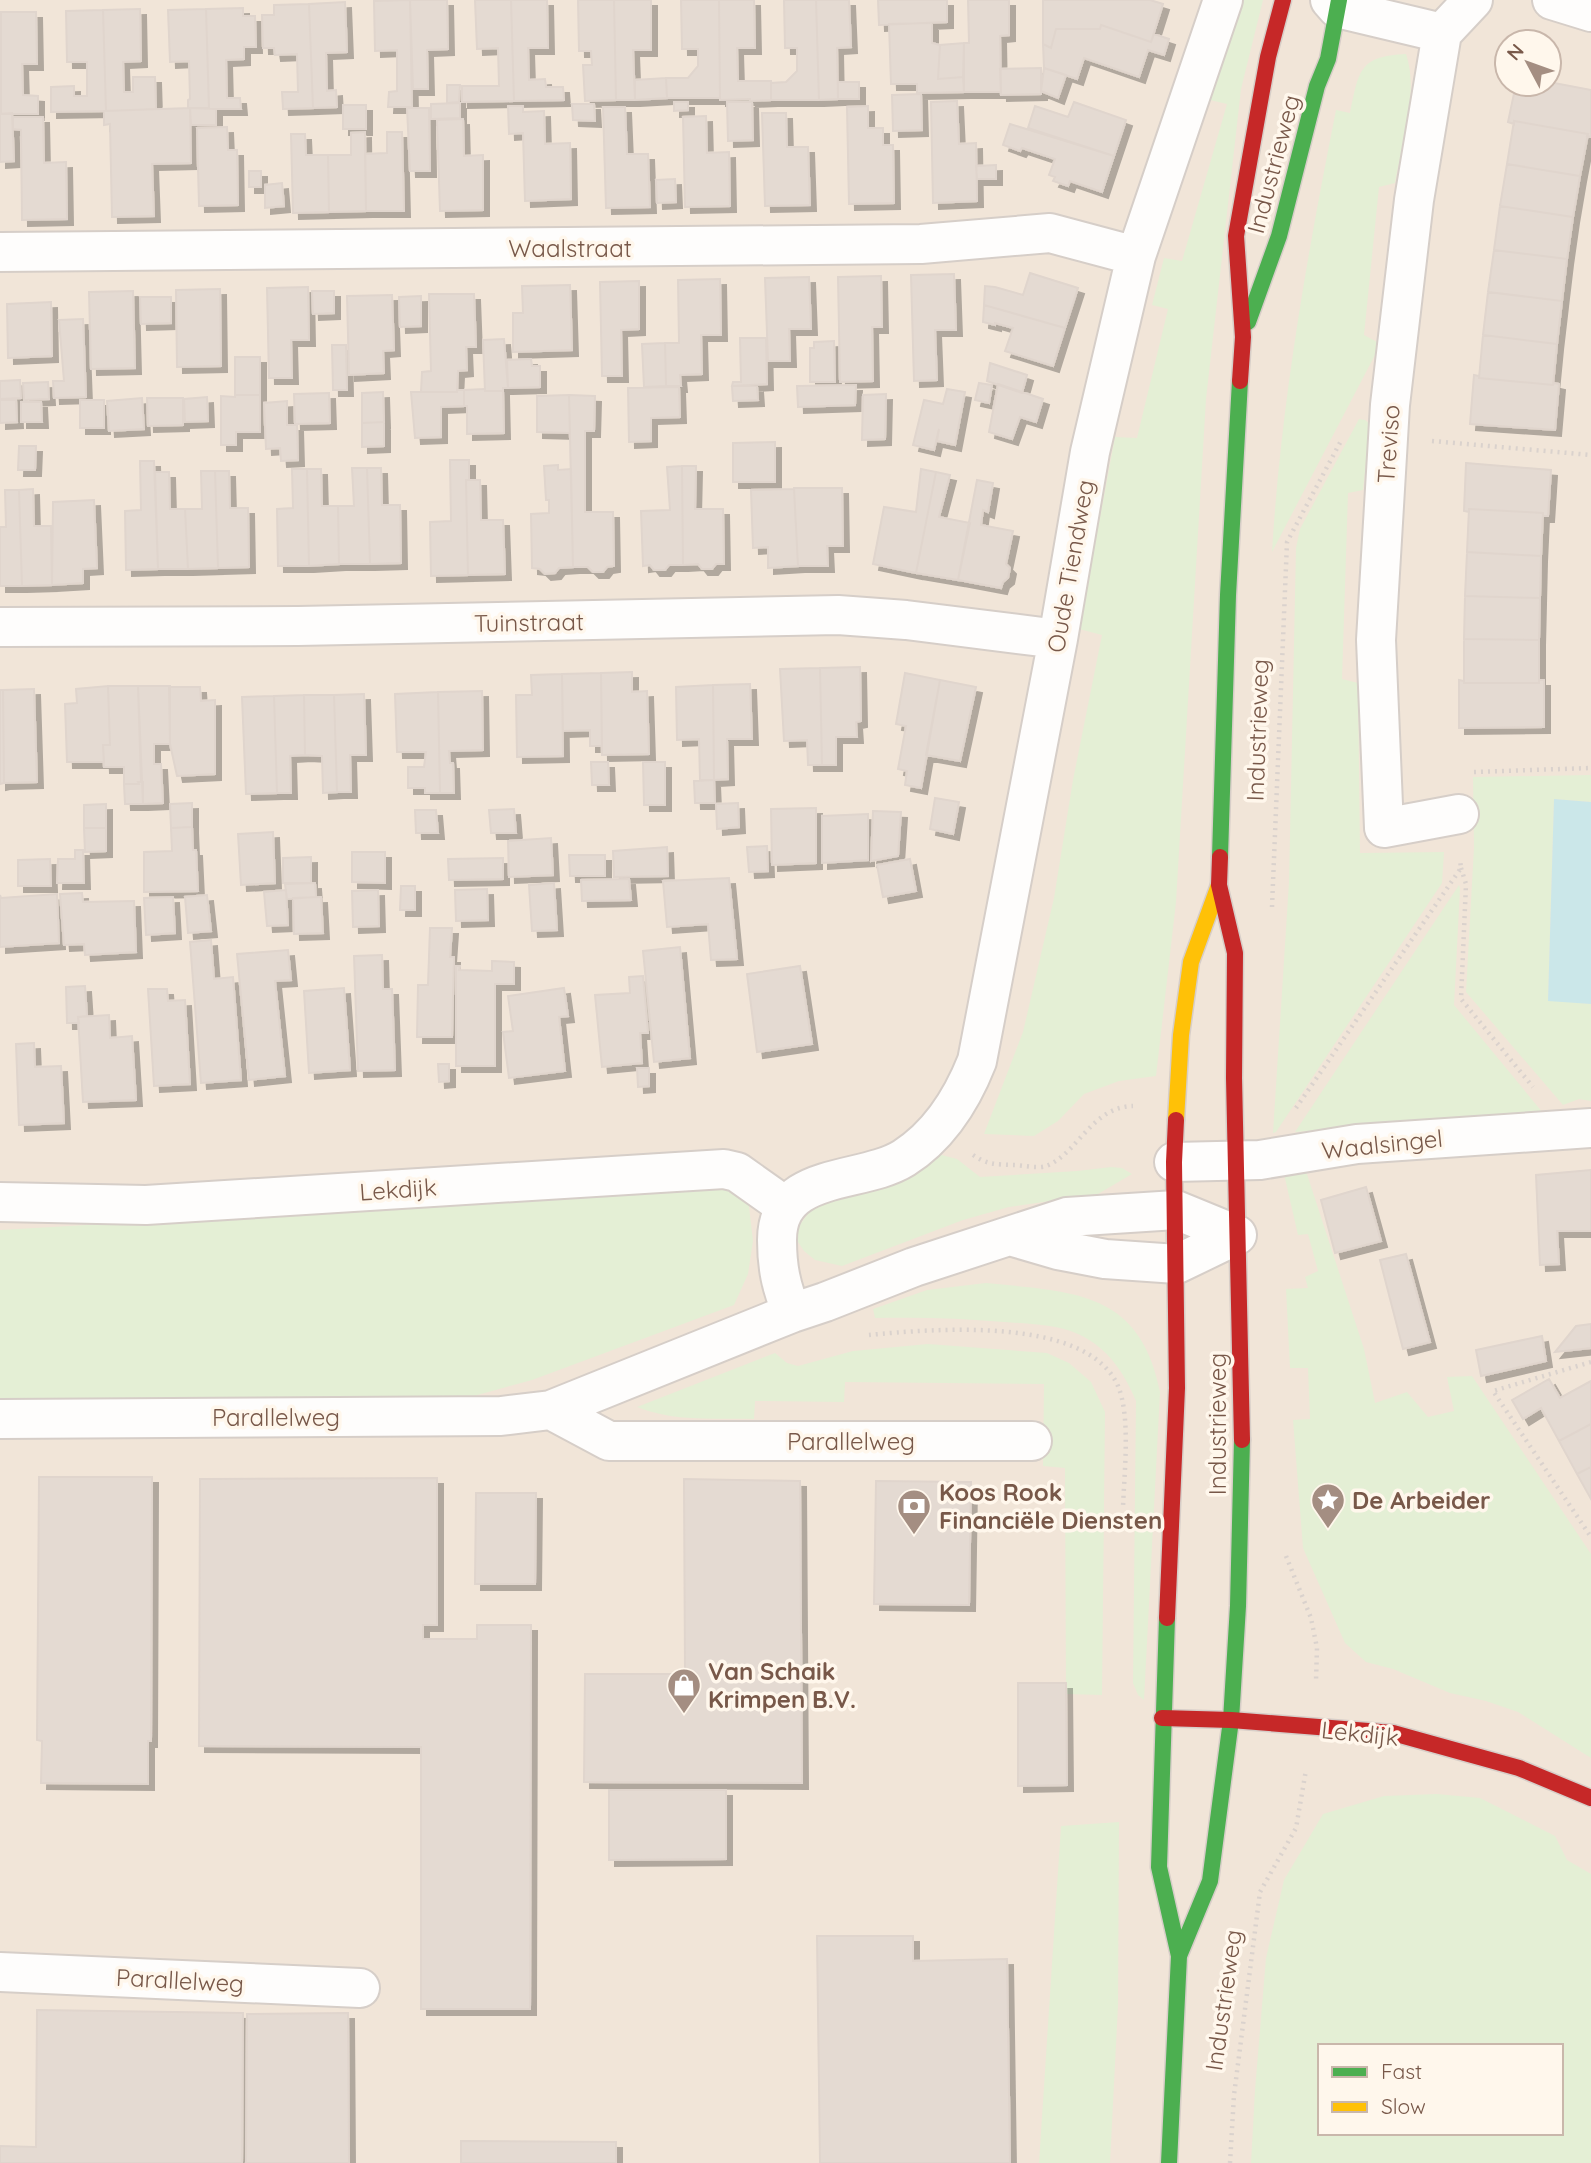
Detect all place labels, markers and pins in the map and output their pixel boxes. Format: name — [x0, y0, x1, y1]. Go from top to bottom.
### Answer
place label: Koos Rook Financiële Diensten — [939, 1477, 1162, 1535]
place icon: De Arbeider — [1309, 1481, 1347, 1530]
place label: De Arbeider — [1352, 1485, 1491, 1515]
bank icon: Koos Rook Financiële Diensten — [895, 1487, 933, 1536]
place label: Van Schaik Krimpen B.V. — [708, 1656, 856, 1714]
shop icon: Van Schaik Krimpen B.V. — [665, 1666, 703, 1715]

